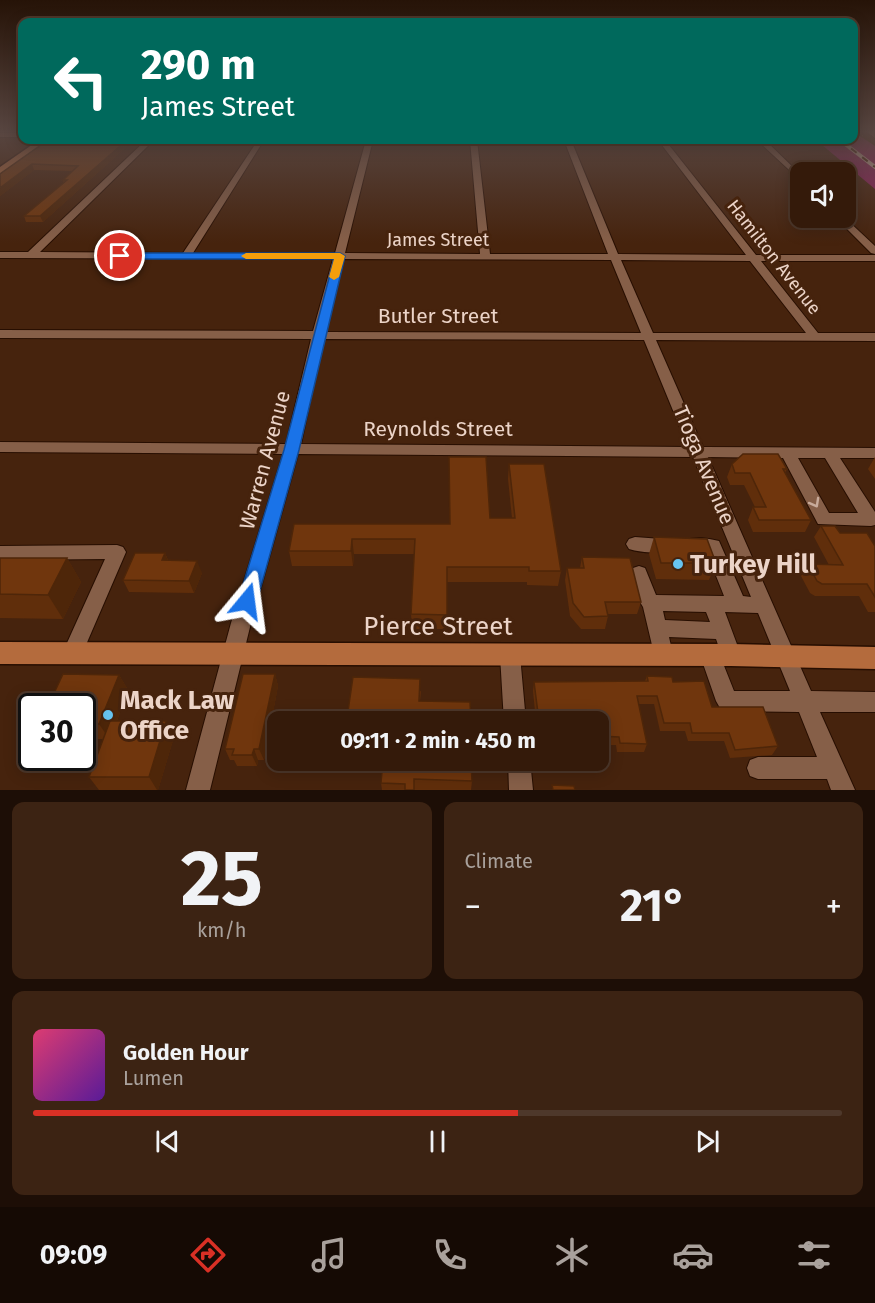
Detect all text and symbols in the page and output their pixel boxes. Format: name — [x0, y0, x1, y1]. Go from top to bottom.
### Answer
text: 290 m — [141, 40, 256, 90]
icon: left — [42, 42, 120, 120]
text: James Street — [141, 91, 295, 123]
map controls — [790, 162, 856, 228]
button: sound — [790, 162, 856, 228]
street label: Hamilton Avenue — [722, 195, 826, 319]
street label: James Street — [387, 229, 490, 251]
pin — [94, 230, 145, 281]
icon: arrive — [103, 239, 136, 272]
street label: Butler Street — [378, 303, 499, 329]
street label: Warren Avenue — [234, 388, 296, 532]
street label: Tioga Avenue — [667, 402, 741, 528]
street label: Reynolds Street — [363, 416, 513, 442]
one-way arrow — [808, 497, 819, 508]
place label: Turkey Hill — [690, 549, 816, 580]
marker: Turkey Hill — [671, 557, 685, 571]
position arrow — [215, 569, 279, 633]
street label: Pierce Street — [363, 611, 513, 642]
place label: Mack Law Office — [120, 685, 235, 746]
speed limit sign: 30 — [18, 693, 96, 771]
marker: Mack Law Office — [101, 708, 115, 722]
text: 09:11 · 2 min · 450 m — [340, 727, 536, 754]
text: 25 — [181, 832, 263, 926]
text: Climate — [465, 849, 533, 873]
text: 21° — [620, 879, 687, 933]
text: − — [465, 887, 481, 927]
text: + — [826, 887, 842, 927]
text: km/h — [197, 918, 247, 942]
text: Golden Hour — [123, 1039, 249, 1066]
text: Lumen — [123, 1066, 184, 1090]
icon: previous — [151, 1125, 184, 1158]
icon: pause — [421, 1125, 454, 1158]
icon: next — [691, 1125, 724, 1158]
icon: directions — [187, 1234, 229, 1276]
icon: music — [308, 1234, 350, 1276]
icon: phone — [429, 1234, 471, 1276]
icon: climate — [551, 1234, 593, 1276]
icon: car — [672, 1234, 714, 1276]
icon: filters — [793, 1234, 835, 1276]
text: 09:09 — [40, 1239, 107, 1271]

